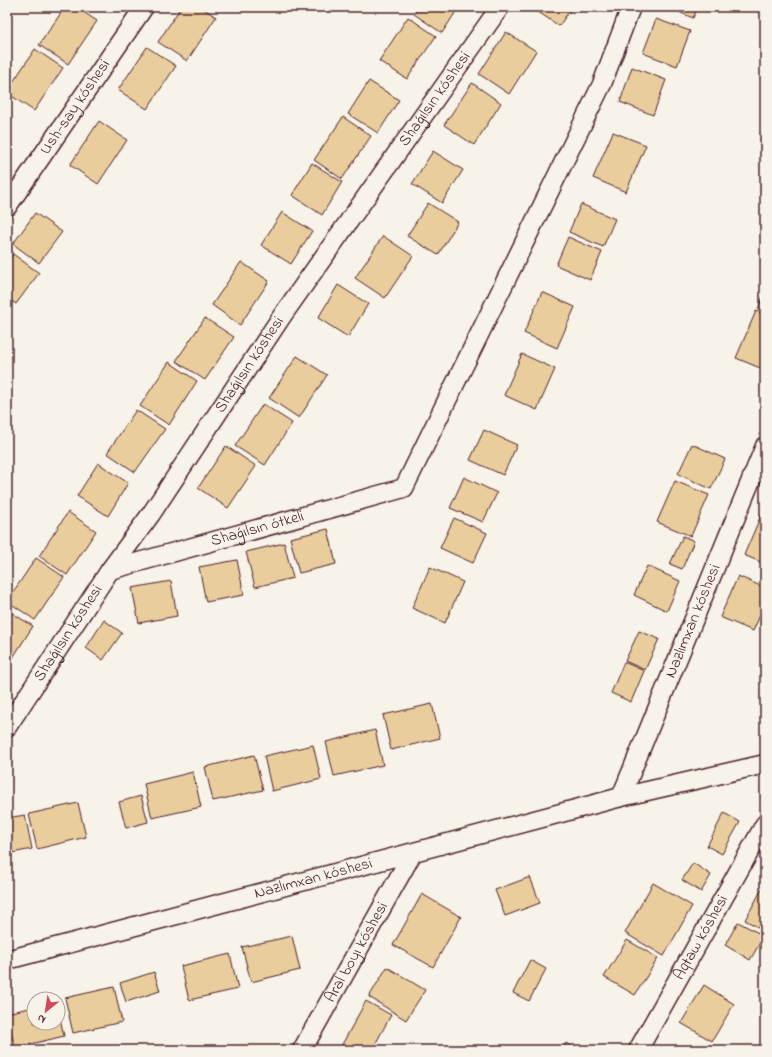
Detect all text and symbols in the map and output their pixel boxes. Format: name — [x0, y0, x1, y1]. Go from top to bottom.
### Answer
street label: Shaǵılsın kóshesi — [393, 47, 477, 152]
street label: Ush-say kóshesi — [34, 55, 117, 160]
street label: Shaǵılsın kóshesi — [209, 312, 291, 418]
street label: Shaǵılsın ótkeli — [208, 504, 307, 553]
street label: Nazlımxan kóshesi — [659, 560, 727, 682]
street label: Shaǵılsın kóshesi — [28, 580, 109, 687]
street label: Nazlımxan kóshesi — [252, 851, 375, 906]
street label: Aqtaw kóshesi — [668, 890, 735, 985]
street label: Aral boyı kóshesi — [319, 897, 395, 1007]
north arrow — [26, 991, 66, 1031]
text: N — [34, 1010, 49, 1028]

